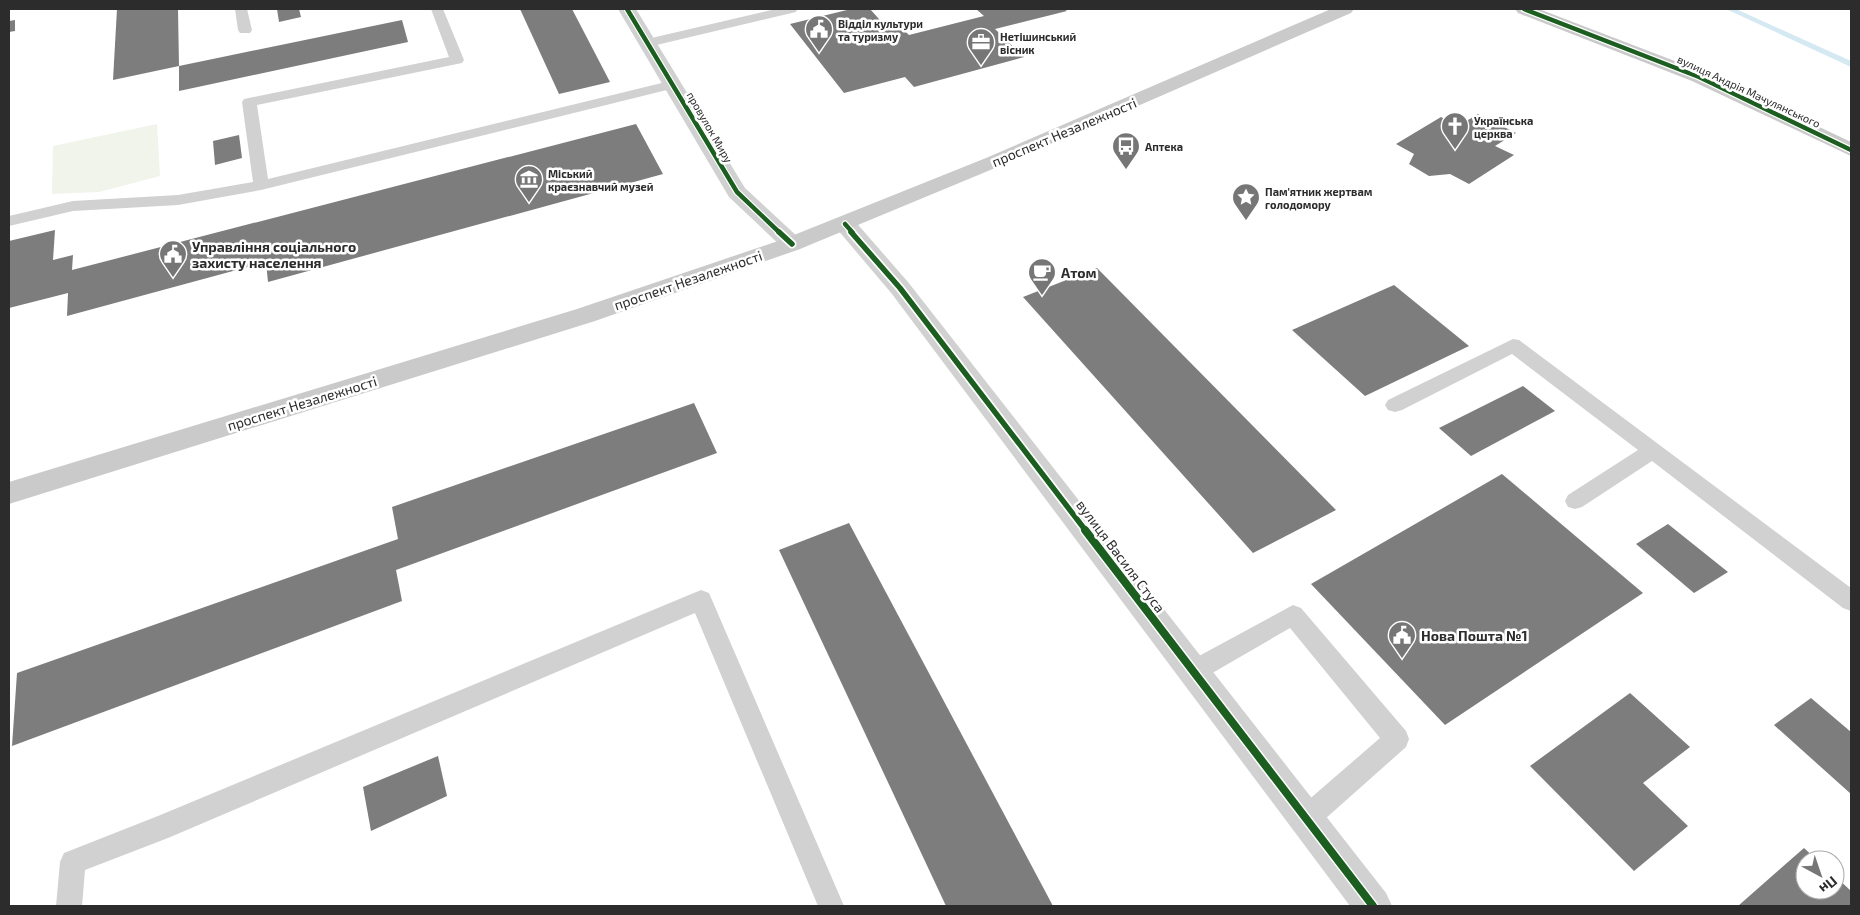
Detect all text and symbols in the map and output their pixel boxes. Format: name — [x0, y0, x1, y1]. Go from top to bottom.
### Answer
public building icon: Відділ культури та туризму — [804, 14, 834, 53]
place label: Відділ культури та туризму — [838, 17, 923, 43]
office icon: Нетішинський вісник — [966, 27, 996, 66]
place label: Нетішинський вісник — [1000, 30, 1077, 56]
street label: вулиця Андрія Мачулянського — [1675, 52, 1823, 131]
street label: провулок Миру — [684, 89, 736, 165]
street label: проспект Незалежності — [989, 94, 1139, 170]
church icon: Українська церква — [1440, 111, 1470, 150]
place label: Українська церква — [1474, 114, 1533, 140]
bus stop icon: Аптека — [1111, 131, 1141, 170]
place label: Аптека — [1145, 140, 1183, 153]
museum icon: Міський краєзнавчий музей — [514, 164, 544, 203]
place label: Міський краєзнавчий музей — [548, 167, 654, 193]
place icon: Пам'ятник жертвам голодомору — [1231, 182, 1261, 221]
place label: Пам'ятник жертвам голодомору — [1265, 185, 1373, 211]
place label: Управління соціального захисту населення — [192, 238, 356, 271]
public building icon: Управління соціального захисту населення — [158, 239, 188, 278]
street label: проспект Незалежності — [612, 247, 764, 313]
cafe icon: Атом — [1027, 257, 1057, 296]
place label: Атом — [1061, 264, 1097, 281]
street label: проспект Незалежності — [225, 372, 379, 434]
street label: вулиця Василя Стуса — [1073, 496, 1169, 616]
public building icon: Нова Пошта №1 — [1387, 620, 1417, 659]
place label: Нова Пошта №1 — [1421, 627, 1528, 644]
north arrow — [1795, 850, 1845, 900]
text: Пн — [1816, 873, 1841, 898]

